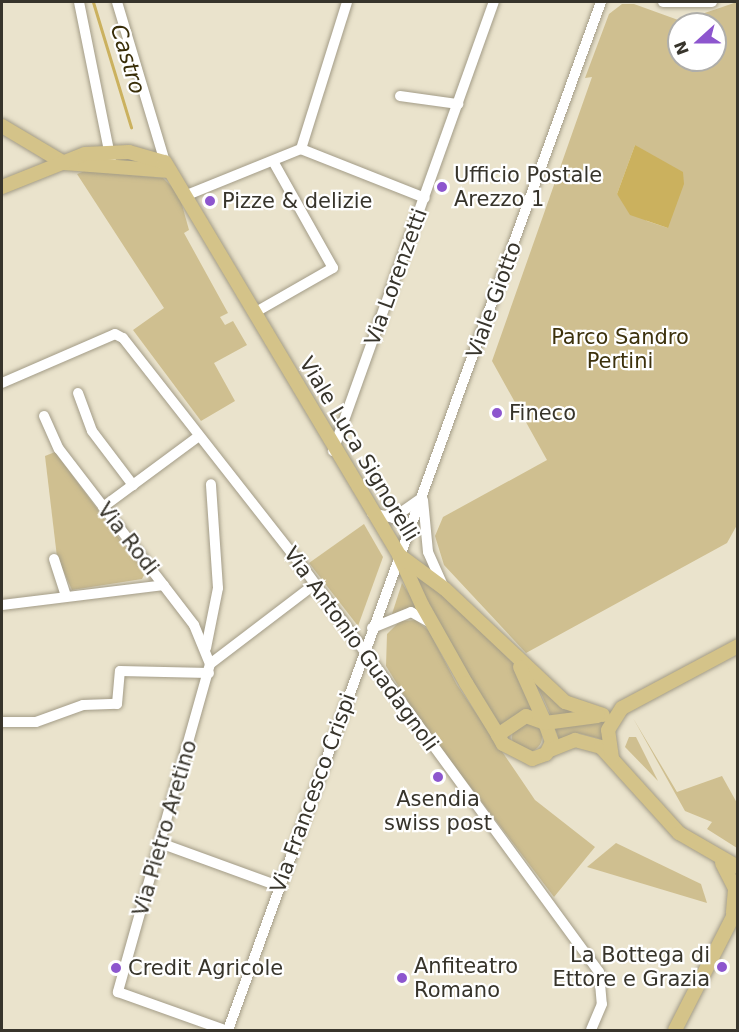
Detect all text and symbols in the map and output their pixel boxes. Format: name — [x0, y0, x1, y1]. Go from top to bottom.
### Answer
north arrow — [667, 12, 727, 72]
water label: Castro — [105, 21, 151, 97]
text: N — [670, 38, 693, 58]
place label: Ufficio Postale Arezzo 1 — [454, 162, 602, 212]
marker: Ufficio Postale Arezzo 1 — [435, 180, 449, 194]
place label: Pizze & delizie — [222, 188, 372, 214]
marker: Pizze & delizie — [203, 194, 217, 208]
street label: Via Lorenzetti — [360, 205, 432, 349]
street label: Viale Giotto — [461, 238, 527, 362]
park label: Parco Sandro Pertini — [551, 324, 689, 374]
street label: Viale Luca Signorelli — [294, 352, 424, 546]
place label: Fineco — [509, 400, 576, 426]
marker: Fineco — [490, 406, 504, 420]
street label: Via Rodi — [92, 498, 164, 580]
street label: Via Antonio Guadagnoli — [278, 542, 444, 756]
street label: Via Francesco Crispi — [265, 690, 361, 896]
street label: Via Pietro Aretino — [128, 737, 202, 919]
marker: Asendia swiss post — [431, 770, 445, 784]
place label: Asendia swiss post — [384, 786, 492, 836]
place label: La Bottega di Ettore e Grazia — [553, 942, 710, 992]
place label: Anfiteatro Romano — [414, 953, 518, 1003]
place label: Credit Agricole — [128, 955, 283, 981]
marker: La Bottega di Ettore e Grazia — [715, 960, 729, 974]
marker: Credit Agricole — [109, 961, 123, 975]
marker: Anfiteatro Romano — [395, 971, 409, 985]

